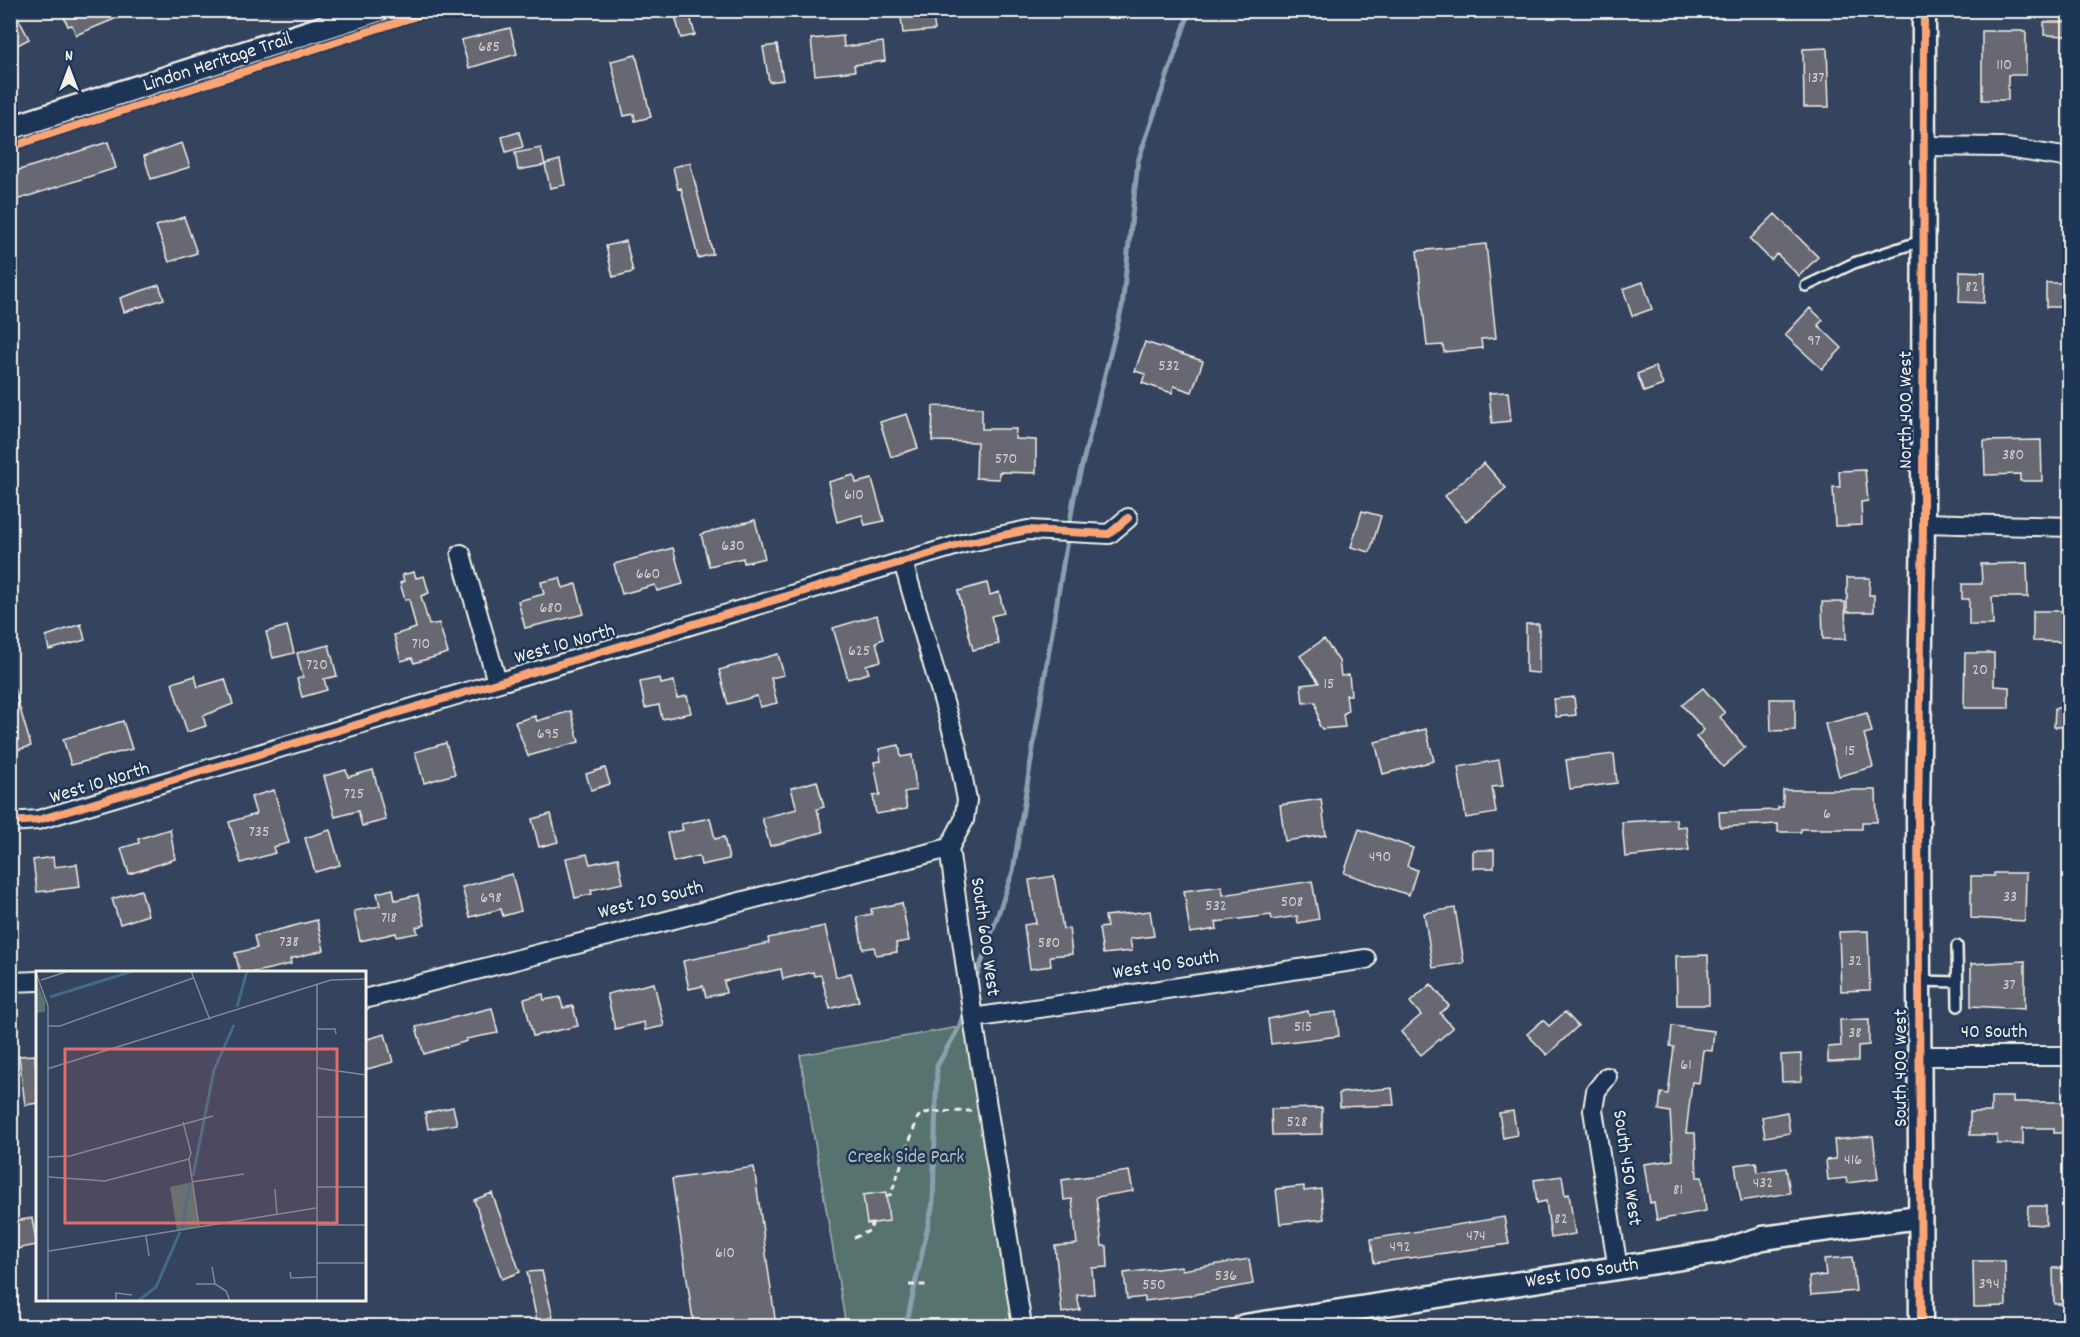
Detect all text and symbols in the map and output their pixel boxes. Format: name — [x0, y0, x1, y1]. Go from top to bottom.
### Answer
street label: Lindon Heritage Trail — [140, 26, 296, 100]
house number: 685 — [478, 36, 500, 59]
north arrow — [39, 39, 99, 99]
text: N — [65, 45, 73, 68]
house number: 110 — [1996, 54, 2012, 77]
house number: 137 — [1808, 67, 1824, 90]
house number: 82 — [1965, 276, 1979, 299]
house number: 97 — [1807, 330, 1821, 353]
street label: North 400 West — [1893, 351, 1921, 469]
house number: 532 — [1158, 355, 1180, 378]
house number: 380 — [2002, 444, 2024, 467]
house number: 570 — [995, 448, 1017, 471]
house number: 610 — [844, 484, 864, 507]
house number: 630 — [721, 535, 745, 558]
house number: 660 — [636, 563, 660, 586]
house number: 680 — [540, 597, 562, 620]
street label: West 10 North — [512, 617, 618, 673]
house number: 710 — [412, 633, 430, 656]
house number: 625 — [848, 640, 870, 663]
house number: 720 — [306, 654, 328, 677]
house number: 20 — [1972, 659, 1988, 682]
house number: 15 — [1324, 673, 1334, 696]
house number: 695 — [537, 723, 559, 746]
house number: 15 — [1845, 740, 1855, 763]
street label: West 10 North — [47, 756, 153, 812]
house number: 725 — [344, 783, 364, 806]
house number: 6 — [1823, 803, 1831, 826]
house number: 735 — [249, 821, 269, 844]
house number: 490 — [1369, 846, 1391, 869]
street label: West 20 South — [595, 874, 707, 928]
street label: South 600 West — [962, 876, 1006, 998]
house number: 33 — [2003, 886, 2017, 909]
house number: 698 — [480, 887, 502, 910]
house number: 508 — [1281, 891, 1303, 914]
house number: 532 — [1205, 895, 1227, 918]
house number: 718 — [381, 907, 397, 930]
house number: 738 — [279, 931, 299, 954]
house number: 580 — [1038, 932, 1060, 955]
street label: West 40 South — [1111, 944, 1221, 988]
house number: 32 — [1848, 950, 1862, 973]
inset map — [36, 971, 366, 1301]
house number: 37 — [2002, 974, 2016, 997]
street label: South 400 West — [1888, 1009, 1916, 1127]
house number: 515 — [1294, 1016, 1312, 1039]
street label: 40 South — [1961, 1019, 2027, 1047]
house number: 38 — [1848, 1022, 1862, 1045]
house number: 61 — [1680, 1054, 1692, 1077]
street label: South 450 West — [1604, 1108, 1648, 1228]
house number: 528 — [1287, 1111, 1307, 1134]
park label: Creek Side Park — [848, 1144, 965, 1172]
house number: 416 — [1844, 1149, 1862, 1172]
house number: 432 — [1753, 1172, 1773, 1195]
house number: 81 — [1673, 1179, 1683, 1202]
house number: 82 — [1554, 1208, 1568, 1231]
house number: 474 — [1466, 1225, 1486, 1248]
house number: 492 — [1390, 1236, 1410, 1259]
house number: 610 — [715, 1242, 735, 1265]
street label: West 100 South — [1523, 1251, 1641, 1297]
house number: 536 — [1215, 1265, 1237, 1288]
house number: 394 — [1978, 1273, 2000, 1296]
house number: 550 — [1142, 1274, 1166, 1297]

